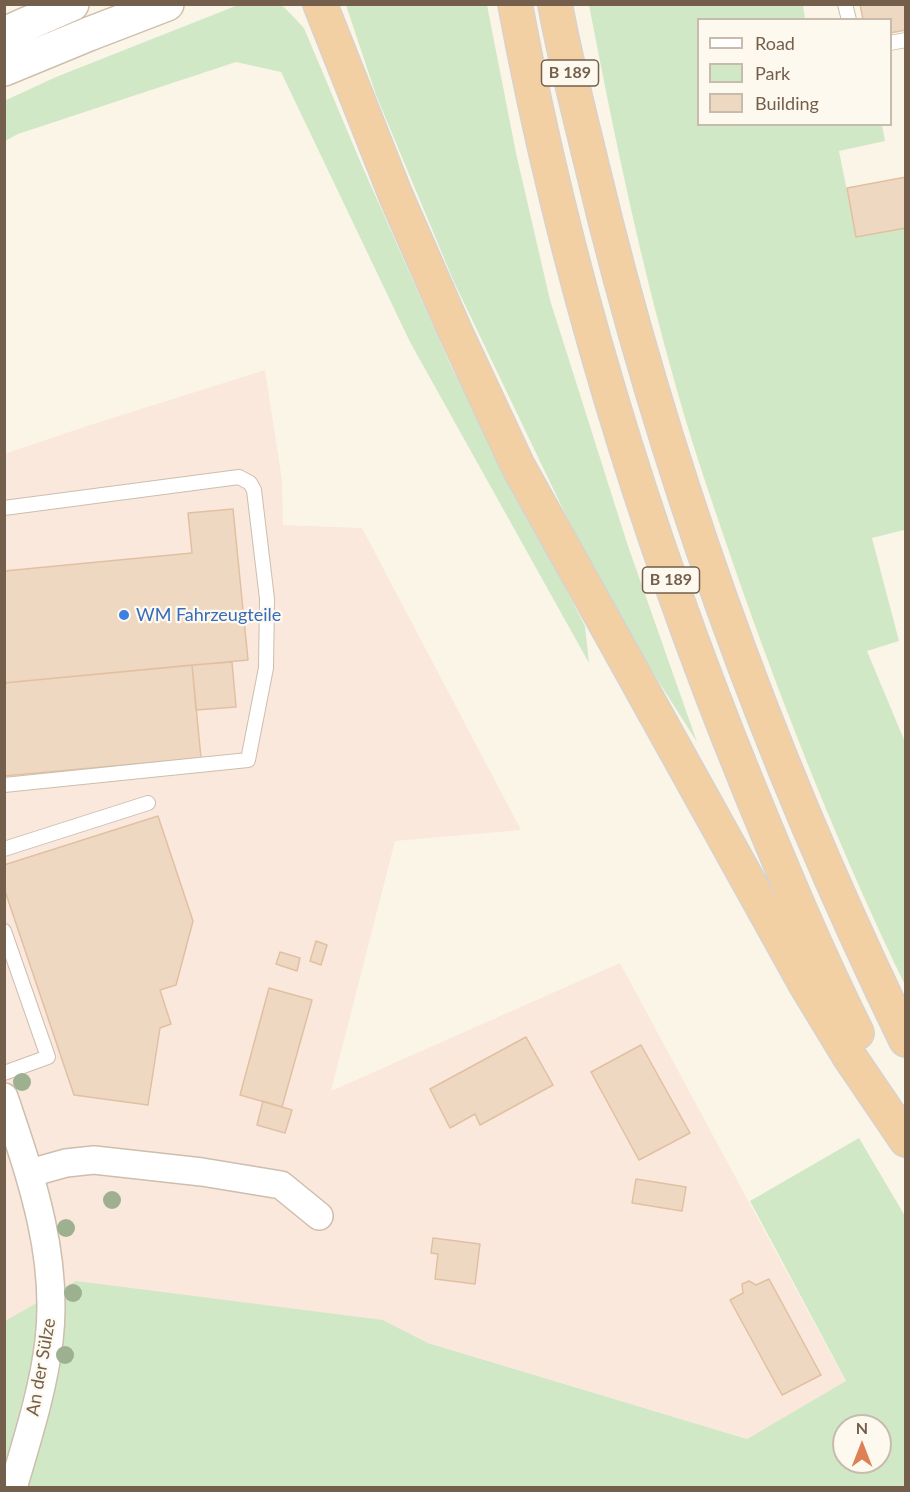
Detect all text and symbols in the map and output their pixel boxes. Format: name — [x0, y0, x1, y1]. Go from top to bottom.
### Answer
legend — [697, 18, 892, 126]
text: Road — [755, 32, 795, 54]
road number: B 189 — [542, 60, 598, 86]
text: Park — [755, 62, 790, 84]
text: Building — [755, 92, 819, 114]
road number: B 189 — [642, 567, 700, 593]
place label: WM Fahrzeugteile — [136, 604, 281, 626]
marker: WM Fahrzeugteile — [117, 608, 131, 622]
street label: An der Sülze — [22, 1316, 60, 1418]
north arrow — [832, 1414, 892, 1474]
text: N — [856, 1418, 868, 1437]

